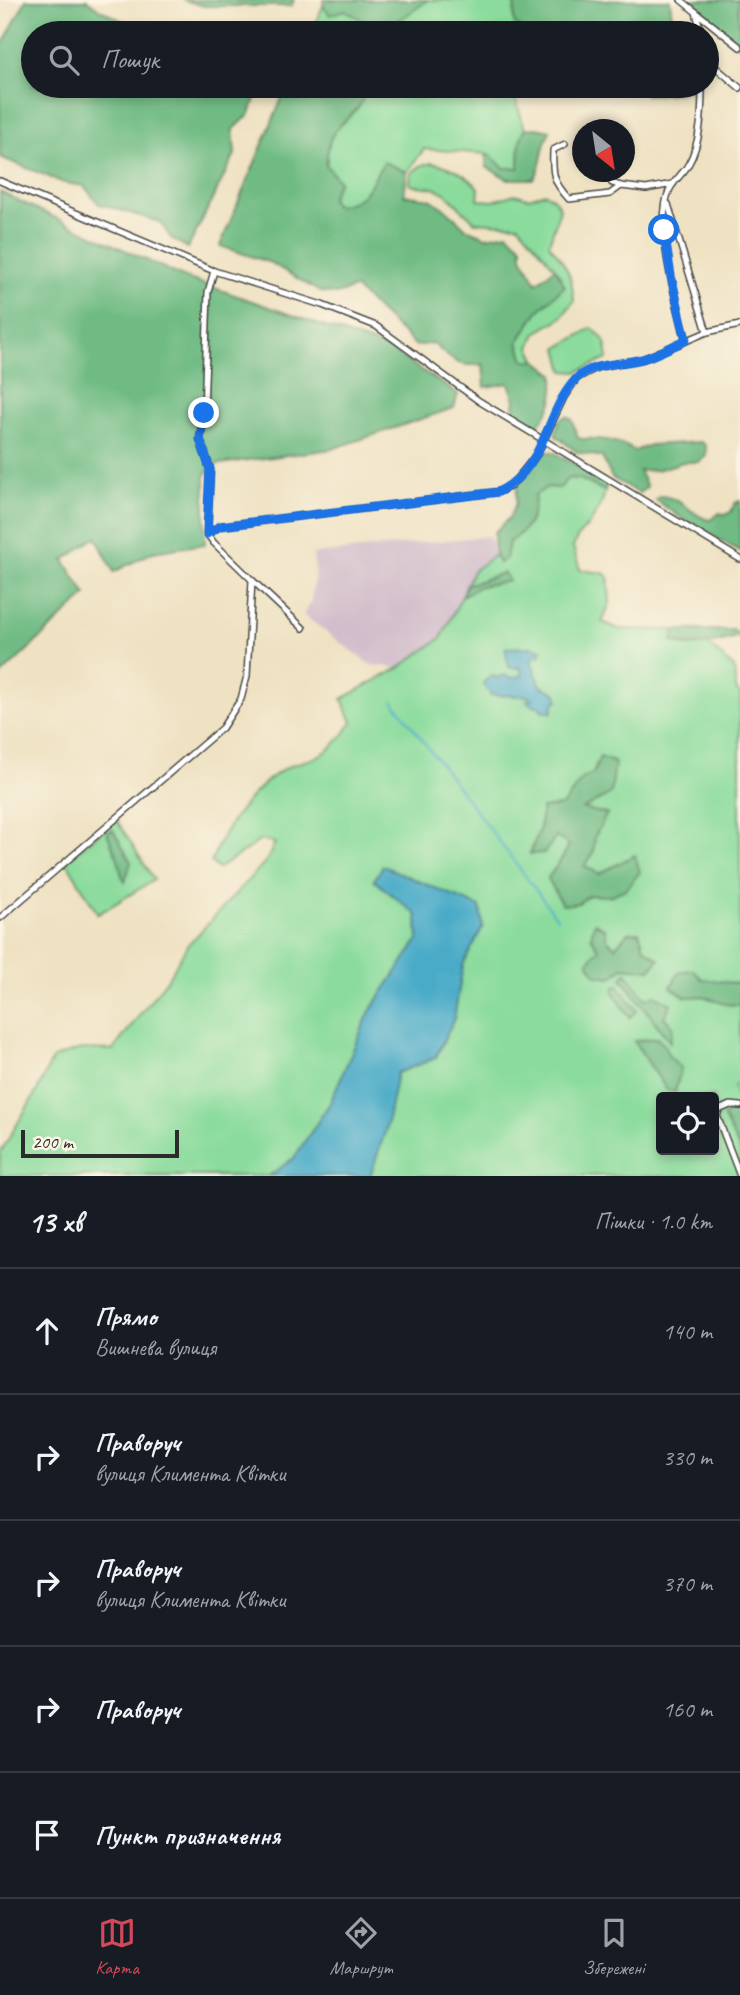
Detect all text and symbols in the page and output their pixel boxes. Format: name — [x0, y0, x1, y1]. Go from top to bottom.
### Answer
search box — [21, 21, 719, 98]
icon: search — [45, 41, 83, 79]
text: Пошук — [101, 43, 159, 76]
north arrow — [572, 119, 635, 182]
route start — [648, 214, 679, 245]
route end — [188, 397, 219, 428]
map controls — [656, 1092, 719, 1155]
button: locate — [656, 1092, 719, 1155]
scale bar — [21, 1127, 178, 1159]
text: 200 m — [32, 1130, 73, 1154]
text: 13 хв — [28, 1203, 82, 1241]
text: Пішки · 1.0 km — [595, 1207, 712, 1236]
text: Прямо — [95, 1300, 157, 1333]
icon: ahead — [28, 1312, 66, 1350]
text: 140 m — [663, 1317, 712, 1346]
text: Вишнева вулиця — [95, 1333, 216, 1362]
text: Праворуч — [95, 1426, 180, 1459]
icon: right — [28, 1438, 66, 1476]
text: 330 m — [663, 1443, 712, 1472]
text: вулиця Климента Квітки — [95, 1459, 285, 1488]
text: Праворуч — [95, 1552, 180, 1585]
icon: right — [28, 1564, 66, 1602]
text: 370 m — [663, 1569, 712, 1598]
text: вулиця Климента Квітки — [95, 1585, 285, 1614]
icon: right — [28, 1690, 66, 1728]
text: Праворуч — [95, 1693, 180, 1726]
text: 160 m — [663, 1695, 712, 1724]
icon: arrive — [28, 1816, 66, 1854]
text: Пункт призначення — [95, 1819, 280, 1852]
tab: Карта — [95, 1914, 139, 1980]
tab: Маршрут — [329, 1914, 392, 1980]
tab: Збережені — [583, 1914, 645, 1980]

